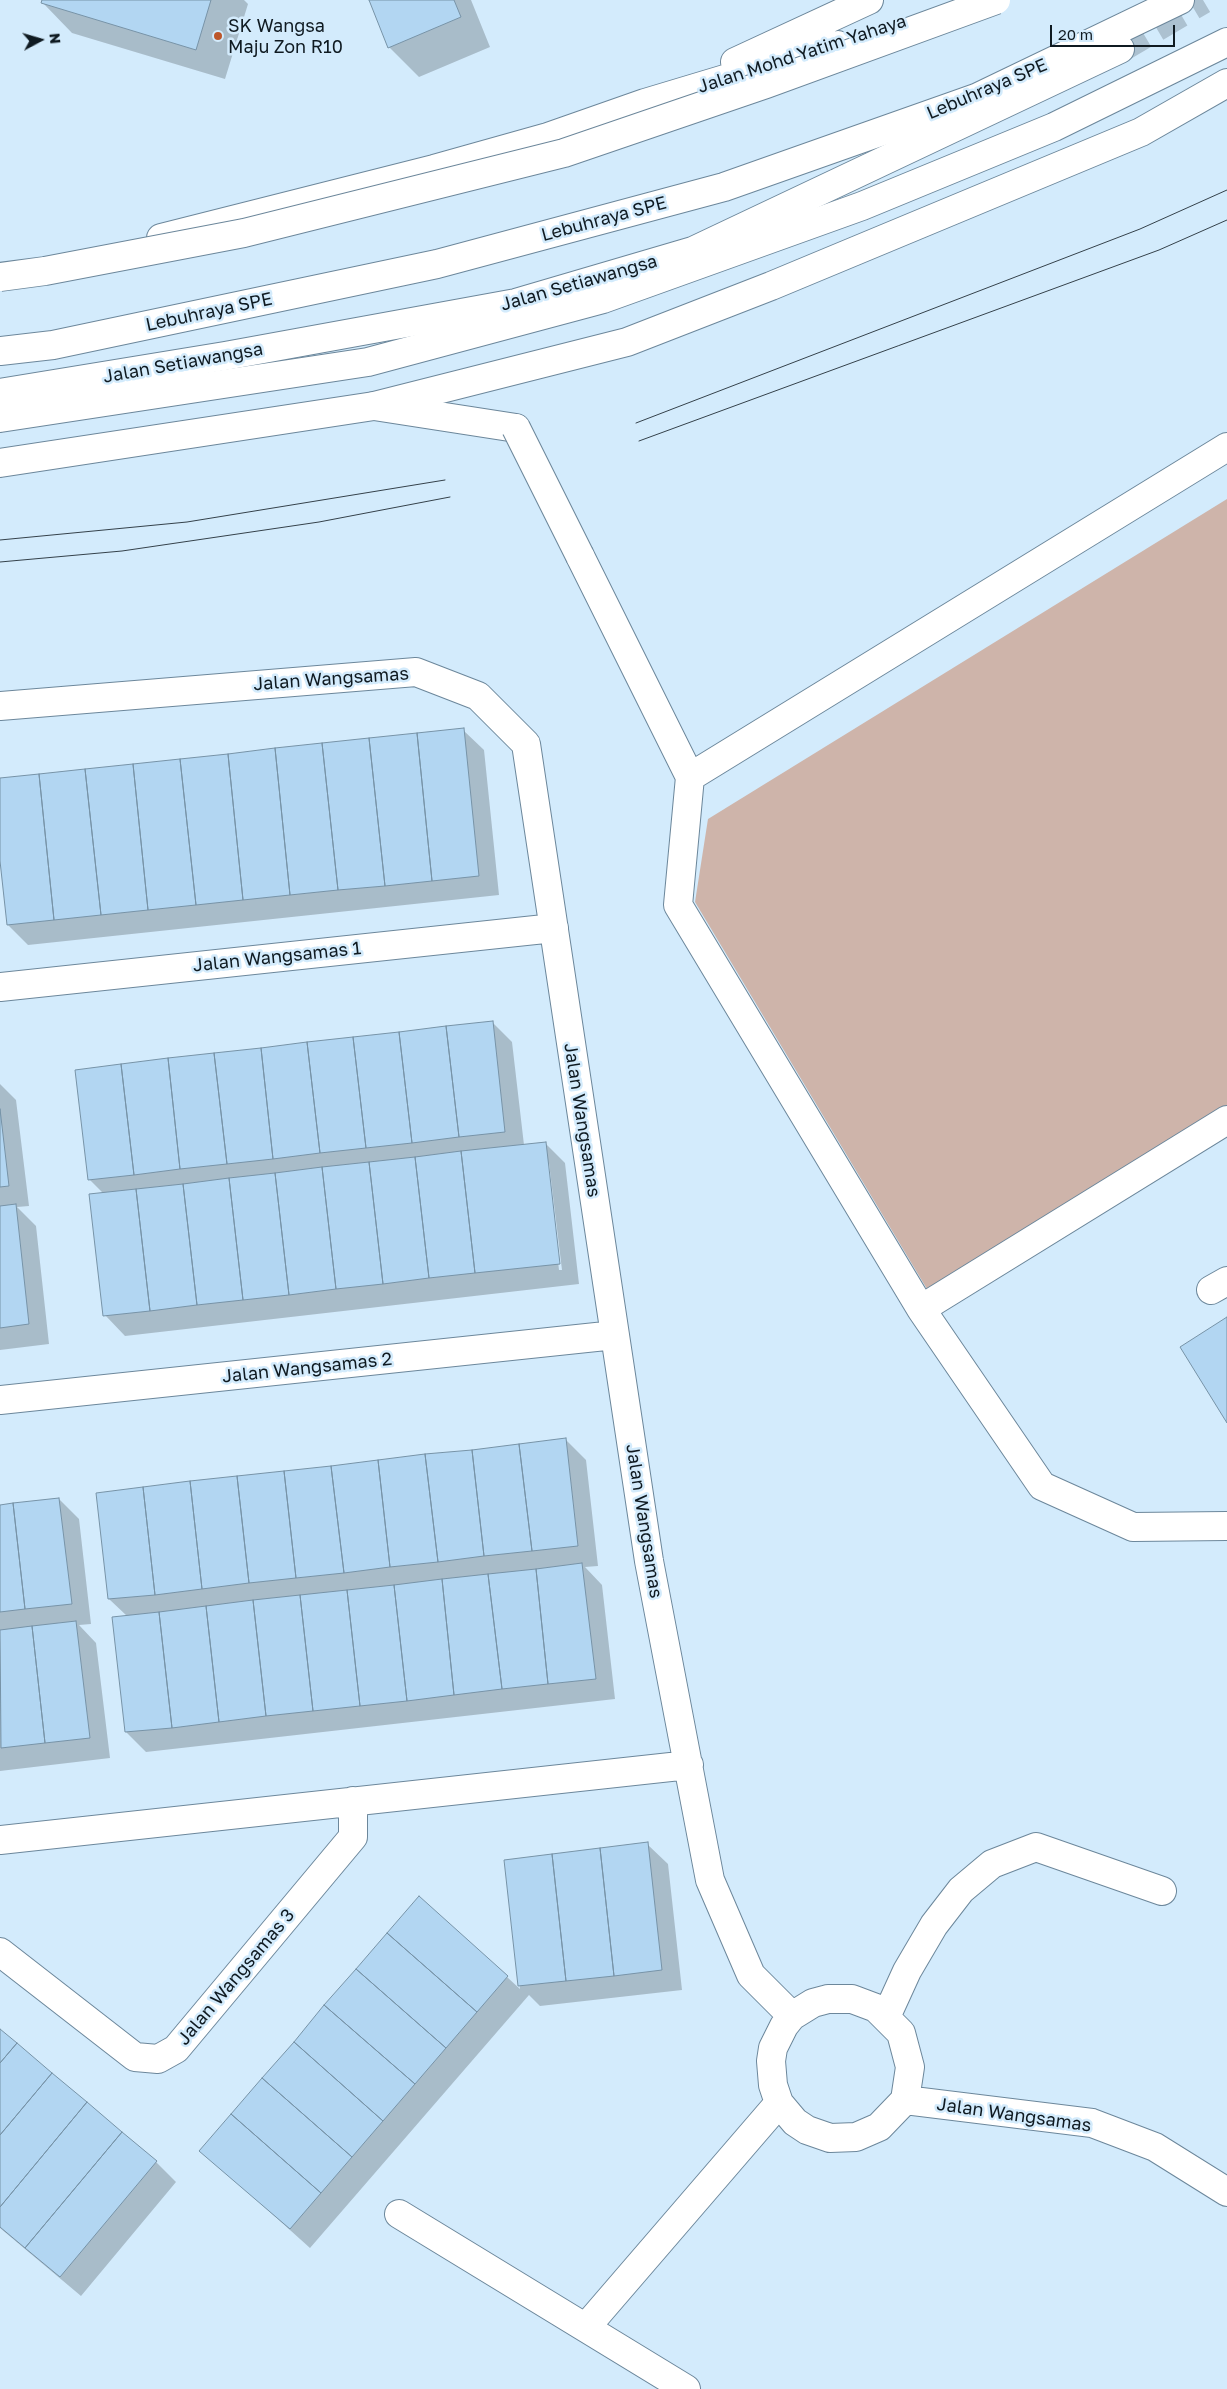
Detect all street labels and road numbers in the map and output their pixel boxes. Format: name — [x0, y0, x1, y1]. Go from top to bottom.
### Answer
street label: Jalan Mohd Yatim Yahaya — [695, 10, 909, 98]
street label: Lebuhraya SPE — [924, 54, 1050, 124]
street label: Lebuhraya SPE — [539, 192, 669, 246]
street label: Jalan Setiawangsa — [498, 250, 660, 316]
street label: Lebuhraya SPE — [144, 288, 274, 336]
street label: Jalan Setiawangsa — [101, 338, 265, 388]
street label: Jalan Wangsamas — [252, 663, 410, 695]
street label: Jalan Wangsamas 1 — [192, 937, 362, 977]
street label: Jalan Wangsamas — [559, 1041, 605, 1199]
street label: Jalan Wangsamas 2 — [221, 1348, 393, 1388]
street label: Jalan Wangsamas — [621, 1442, 667, 1600]
street label: Jalan Wangsamas 3 — [173, 1905, 299, 2049]
street label: Jalan Wangsamas — [935, 2093, 1093, 2137]

